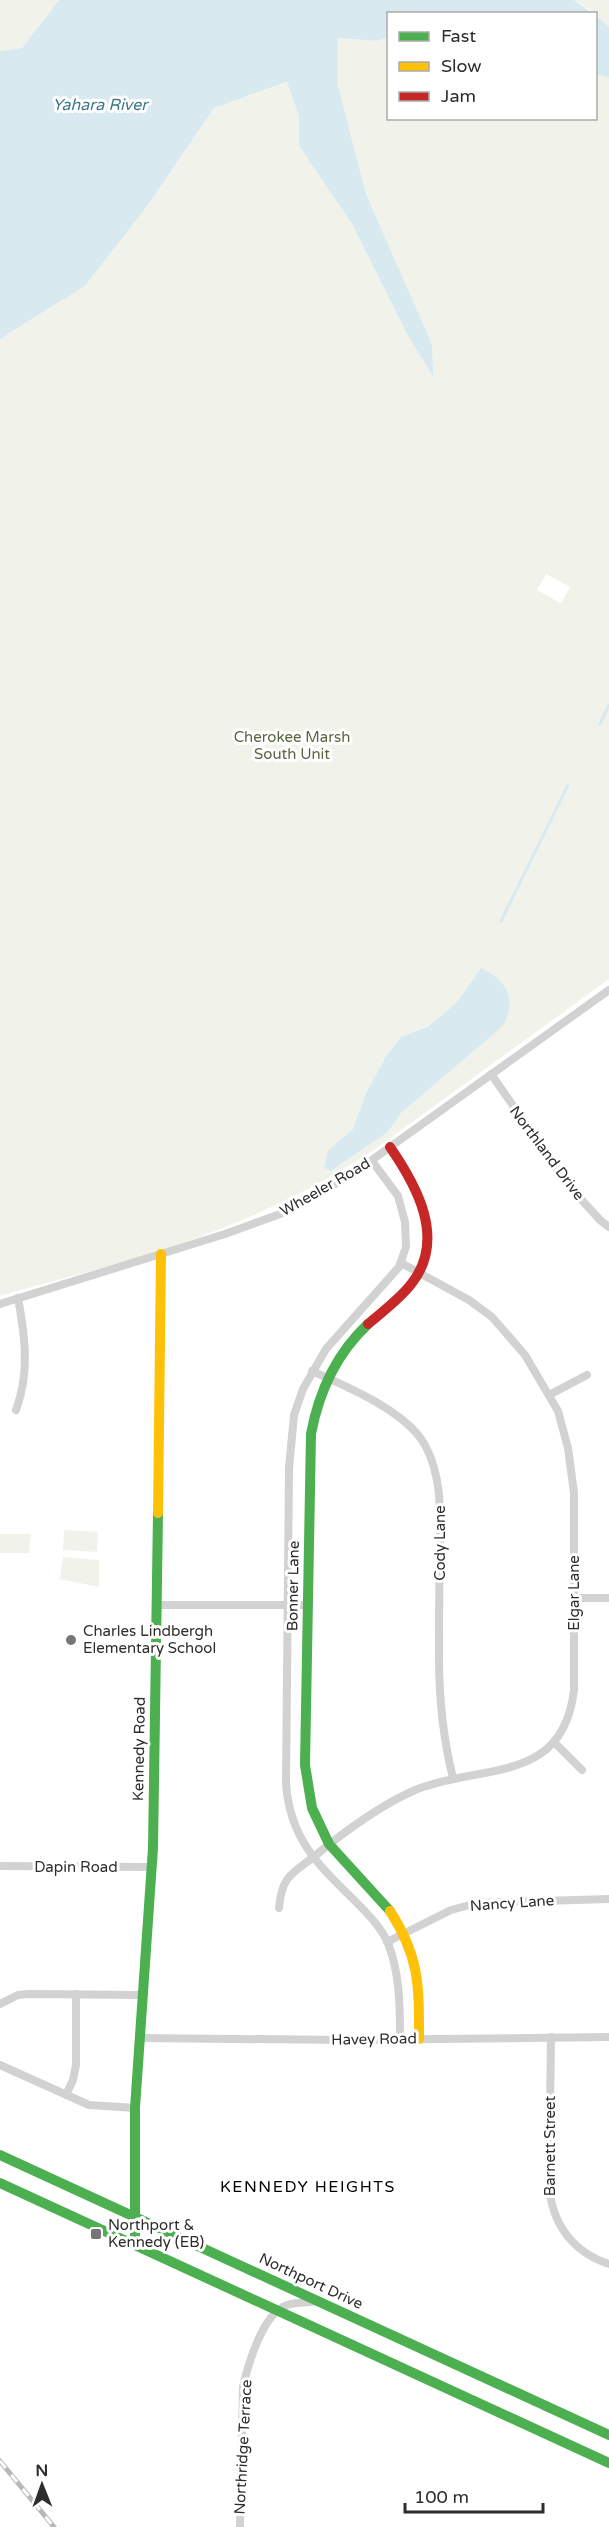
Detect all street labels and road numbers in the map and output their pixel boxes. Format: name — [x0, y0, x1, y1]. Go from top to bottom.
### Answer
street label: Northland Drive — [506, 1102, 588, 1204]
street label: Wheeler Road — [277, 1154, 373, 1220]
street label: Cody Lane — [431, 1505, 449, 1581]
street label: Bonner Lane — [283, 1541, 303, 1631]
street label: Elgar Lane — [565, 1555, 583, 1631]
street label: Kennedy Road — [129, 1697, 149, 1801]
street label: Dapin Road — [34, 1858, 118, 1876]
street label: Nancy Lane — [469, 1891, 555, 1915]
street label: Havey Road — [331, 2029, 417, 2049]
street label: Barnett Street — [541, 2096, 559, 2196]
street label: Northport Drive — [256, 2249, 366, 2313]
street label: Northridge Terrace — [230, 2379, 256, 2515]

